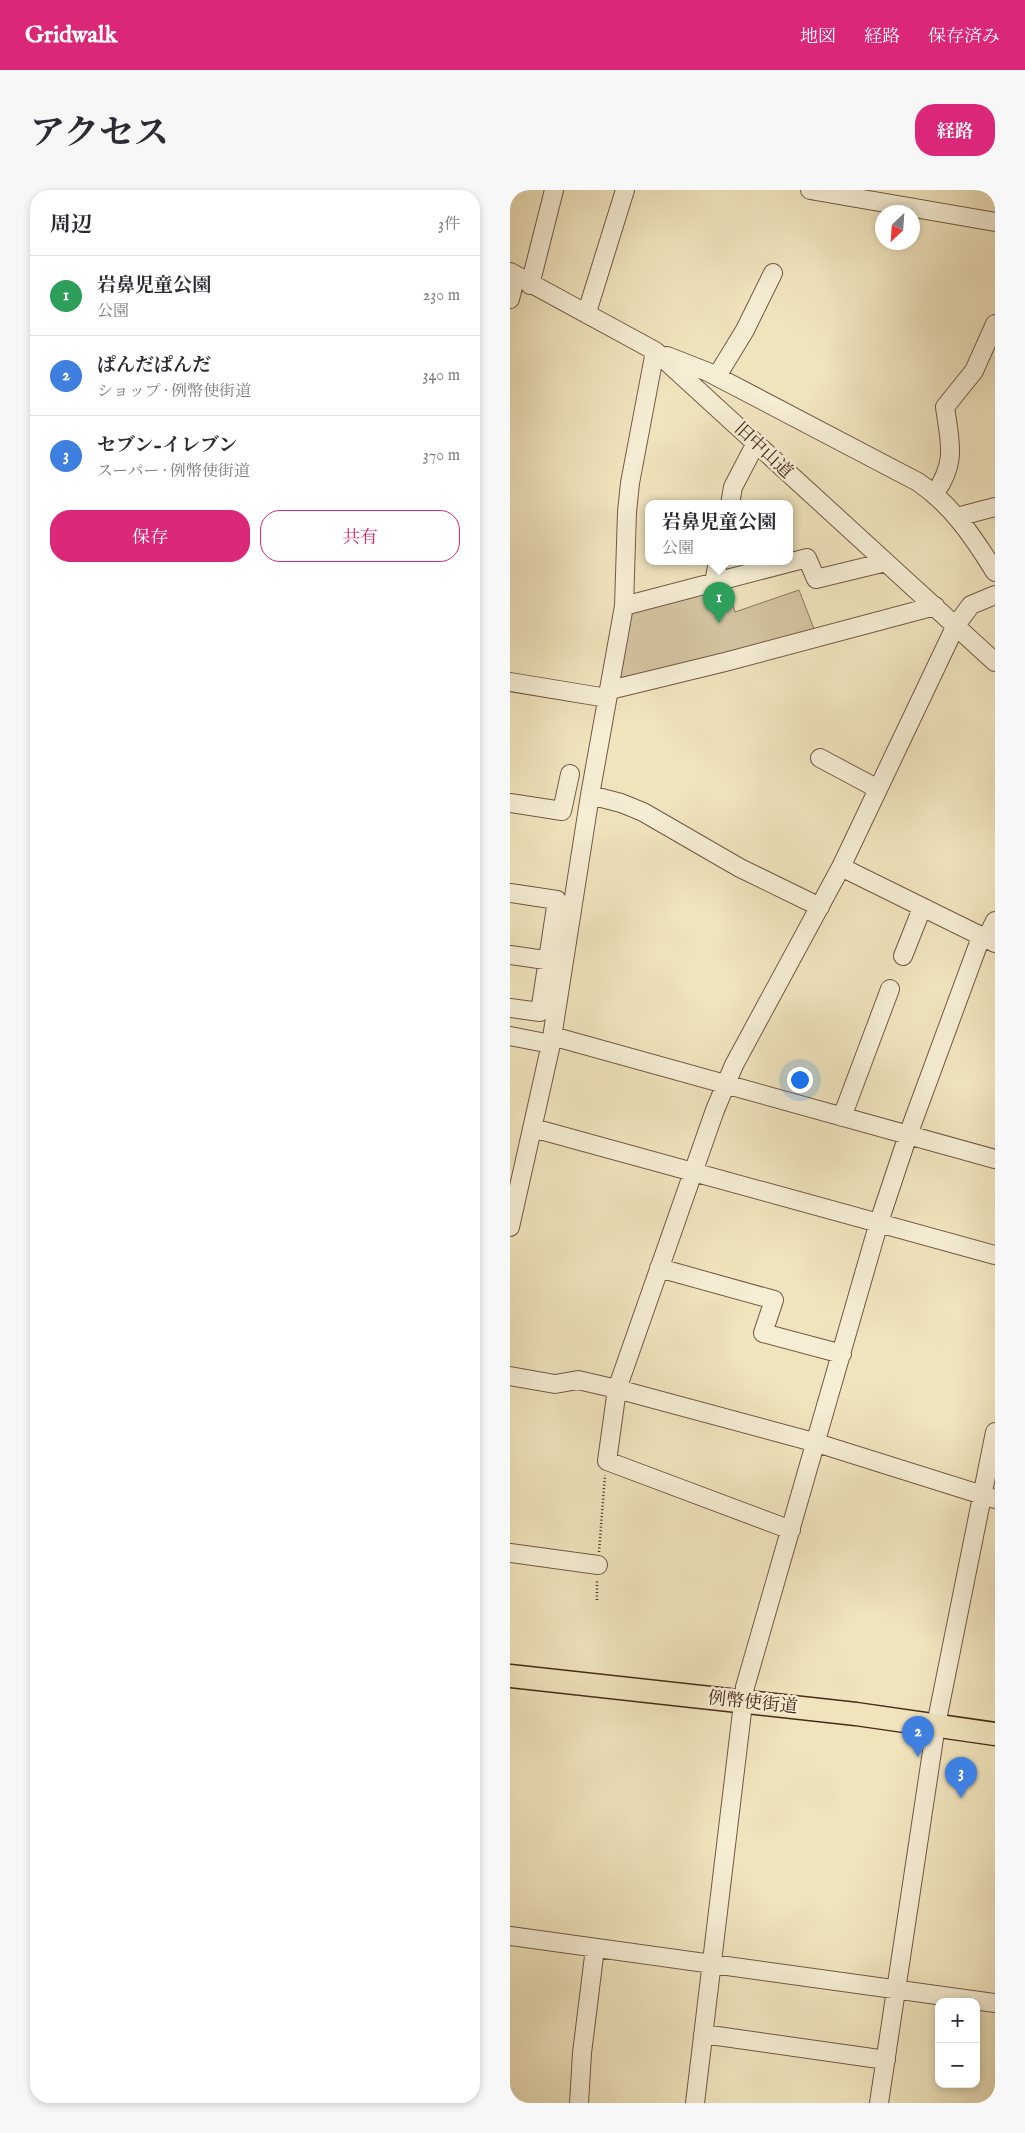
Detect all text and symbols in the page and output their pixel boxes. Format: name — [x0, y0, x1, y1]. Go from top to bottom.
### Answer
text: Gridwalk — [25, 20, 117, 51]
text: 地図 — [800, 26, 836, 49]
text: 経路 — [864, 26, 900, 49]
text: 保存済み — [928, 26, 1000, 49]
button: 経路 — [915, 104, 995, 156]
text: アクセス — [30, 112, 169, 157]
north arrow — [875, 205, 920, 250]
text: 周辺 — [50, 212, 92, 239]
text: 3件 — [438, 215, 460, 235]
text: 岩鼻児童公園 — [97, 274, 211, 298]
text: 1 — [63, 286, 69, 306]
text: 230 m — [423, 286, 460, 306]
text: 公園 — [97, 302, 129, 322]
text: ぱんだぱんだ — [97, 354, 211, 378]
text: 2 — [62, 366, 70, 386]
text: 340 m — [422, 366, 460, 386]
text: ショップ · 例幣使街道 — [97, 382, 251, 402]
street label: 旧中山道 — [729, 418, 797, 484]
text: セブン-イレブン — [97, 434, 237, 458]
text: 3 — [63, 446, 69, 466]
text: 370 m — [423, 446, 460, 466]
text: スーパー · 例幣使街道 — [97, 462, 250, 482]
popup — [645, 500, 793, 565]
button: 保存 — [50, 510, 250, 562]
button: 共有 — [260, 510, 460, 562]
text: 岩鼻児童公園 — [662, 511, 776, 535]
text: 公園 — [662, 539, 694, 559]
pin: 1 — [703, 582, 735, 623]
your location — [787, 1067, 813, 1093]
street label: 例幣使街道 — [707, 1687, 799, 1720]
pin: 2 — [902, 1716, 934, 1757]
pin: 3 — [945, 1757, 977, 1798]
map controls — [935, 1998, 980, 2088]
button: + — [935, 1998, 980, 2043]
button: − — [935, 2043, 980, 2088]

